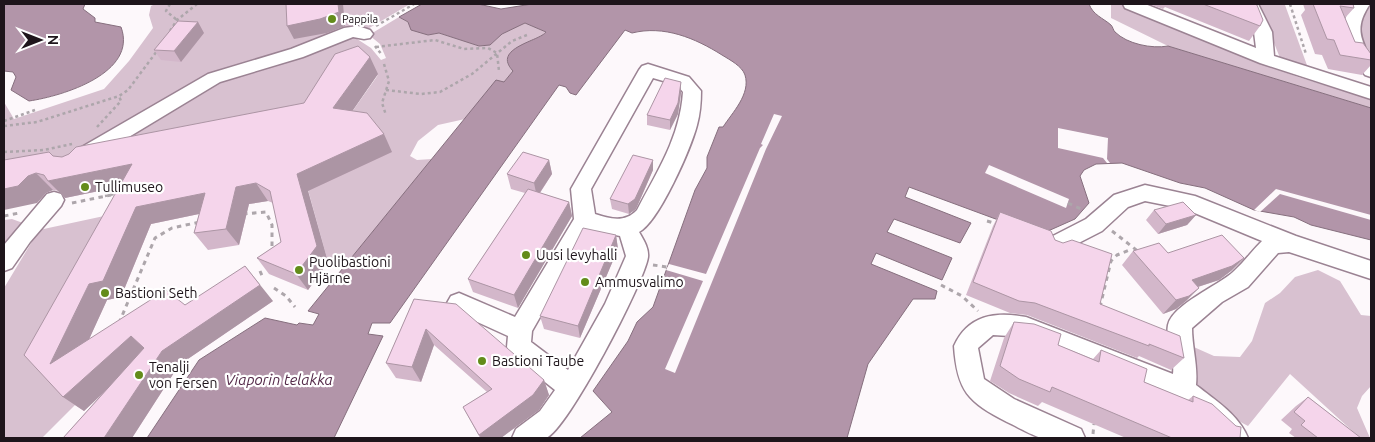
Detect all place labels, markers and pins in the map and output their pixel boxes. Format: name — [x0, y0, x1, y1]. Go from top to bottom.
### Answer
marker: Pappila — [326, 13, 338, 25]
place label: Pappila — [342, 13, 378, 25]
place label: Tullimuseo — [95, 179, 163, 195]
marker: Tullimuseo — [79, 181, 91, 193]
place label: Uusi levyhalli — [536, 247, 617, 263]
marker: Uusi levyhalli — [520, 249, 532, 261]
place label: Puolibastioni Hjärne — [309, 254, 391, 286]
marker: Puolibastioni Hjärne — [293, 264, 305, 276]
place label: Ammusvalimo — [595, 274, 684, 290]
marker: Ammusvalimo — [579, 276, 591, 288]
place label: Bastioni Seth — [115, 285, 197, 301]
marker: Bastioni Seth — [99, 287, 111, 299]
place label: Bastioni Taube — [492, 353, 584, 369]
marker: Bastioni Taube — [476, 355, 488, 367]
place label: Tenalji von Fersen — [149, 359, 217, 391]
marker: Tenalji von Fersen — [133, 369, 145, 381]

